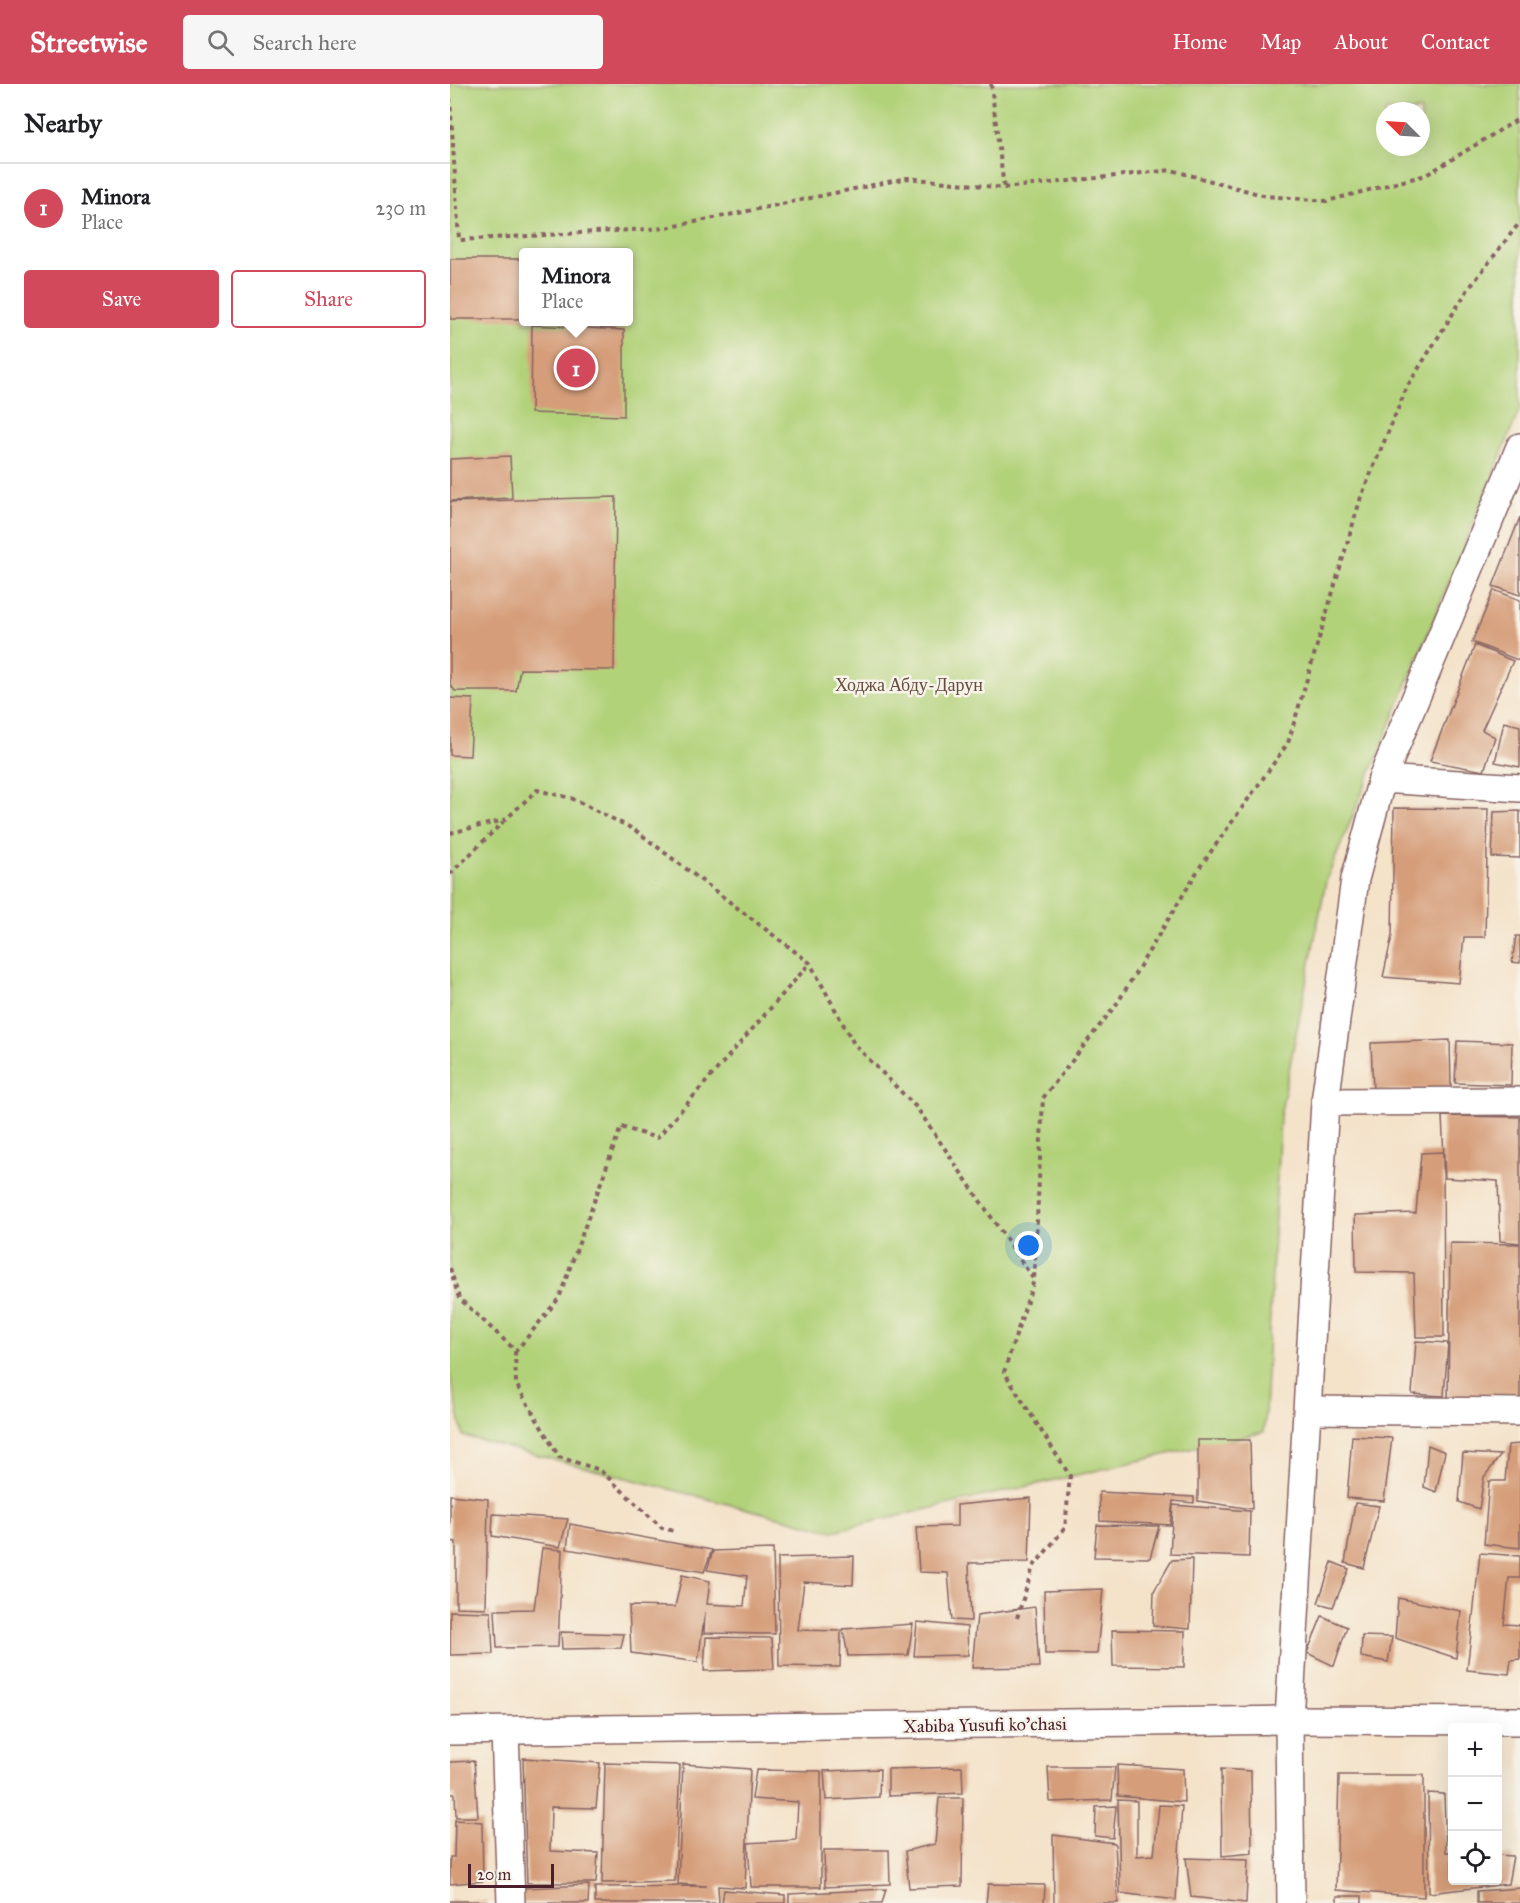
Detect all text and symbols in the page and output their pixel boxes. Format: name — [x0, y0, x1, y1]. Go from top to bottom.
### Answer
search box — [183, 15, 603, 69]
text: Streetwise — [30, 25, 147, 60]
icon: search — [204, 26, 237, 59]
text: Search here — [252, 29, 357, 56]
text: Home — [1172, 29, 1227, 55]
text: Map — [1260, 29, 1301, 55]
text: About — [1334, 29, 1388, 55]
text: Contact — [1421, 29, 1490, 55]
north arrow — [1376, 102, 1430, 156]
text: Nearby — [24, 107, 102, 139]
text: Minora — [81, 183, 150, 210]
text: 1 — [40, 196, 47, 220]
text: 230 m — [375, 196, 426, 220]
text: Place — [81, 210, 123, 234]
popup — [519, 248, 633, 326]
text: Minora — [541, 262, 611, 289]
button: Save — [24, 270, 219, 328]
button: Share — [231, 270, 426, 328]
text: Place — [541, 289, 583, 313]
pin: 1 — [556, 346, 596, 390]
park label: Ходжа Абду-Дарун — [835, 674, 983, 696]
your location — [1014, 1231, 1043, 1260]
street label: Xabiba Yusufi ko'chasi — [903, 1713, 1067, 1737]
map controls — [1448, 1723, 1502, 1885]
button: + — [1448, 1723, 1502, 1777]
button: − — [1448, 1777, 1502, 1831]
button: locate — [1448, 1831, 1502, 1885]
scale bar — [468, 1861, 554, 1888]
text: 20 m — [477, 1865, 511, 1884]

